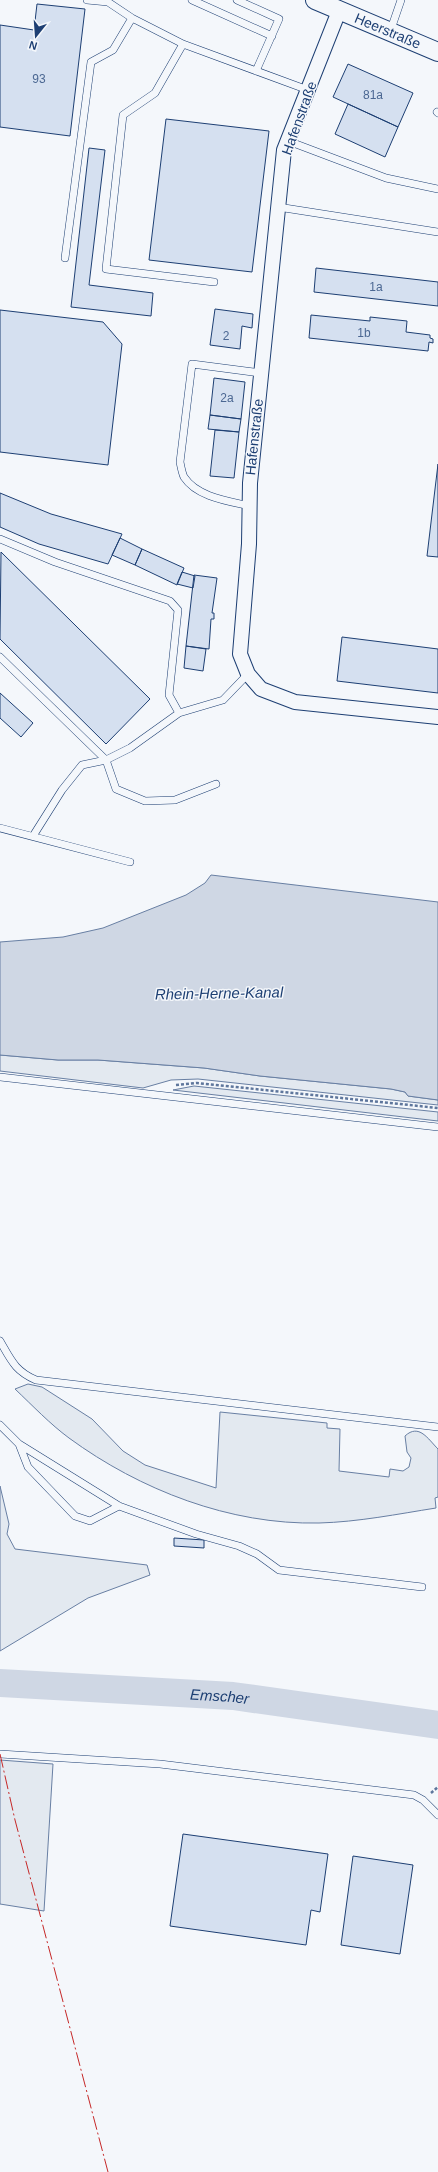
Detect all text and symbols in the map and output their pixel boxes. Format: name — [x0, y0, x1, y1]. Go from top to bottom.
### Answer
street label: Heerstraße — [352, 10, 423, 52]
north arrow — [16, 16, 56, 56]
text: N — [27, 39, 39, 52]
house number: 93 — [32, 72, 46, 86]
street label: Hafenstraße — [278, 79, 320, 157]
house number: 81a — [363, 88, 383, 102]
house number: 1a — [369, 280, 383, 294]
house number: 1b — [357, 326, 371, 340]
house number: 2 — [223, 329, 230, 343]
house number: 2a — [220, 391, 234, 405]
street label: Hafenstraße — [242, 398, 266, 476]
water label: Rhein-Herne-Kanal — [155, 983, 284, 1003]
water label: Emscher — [190, 1685, 251, 1707]

